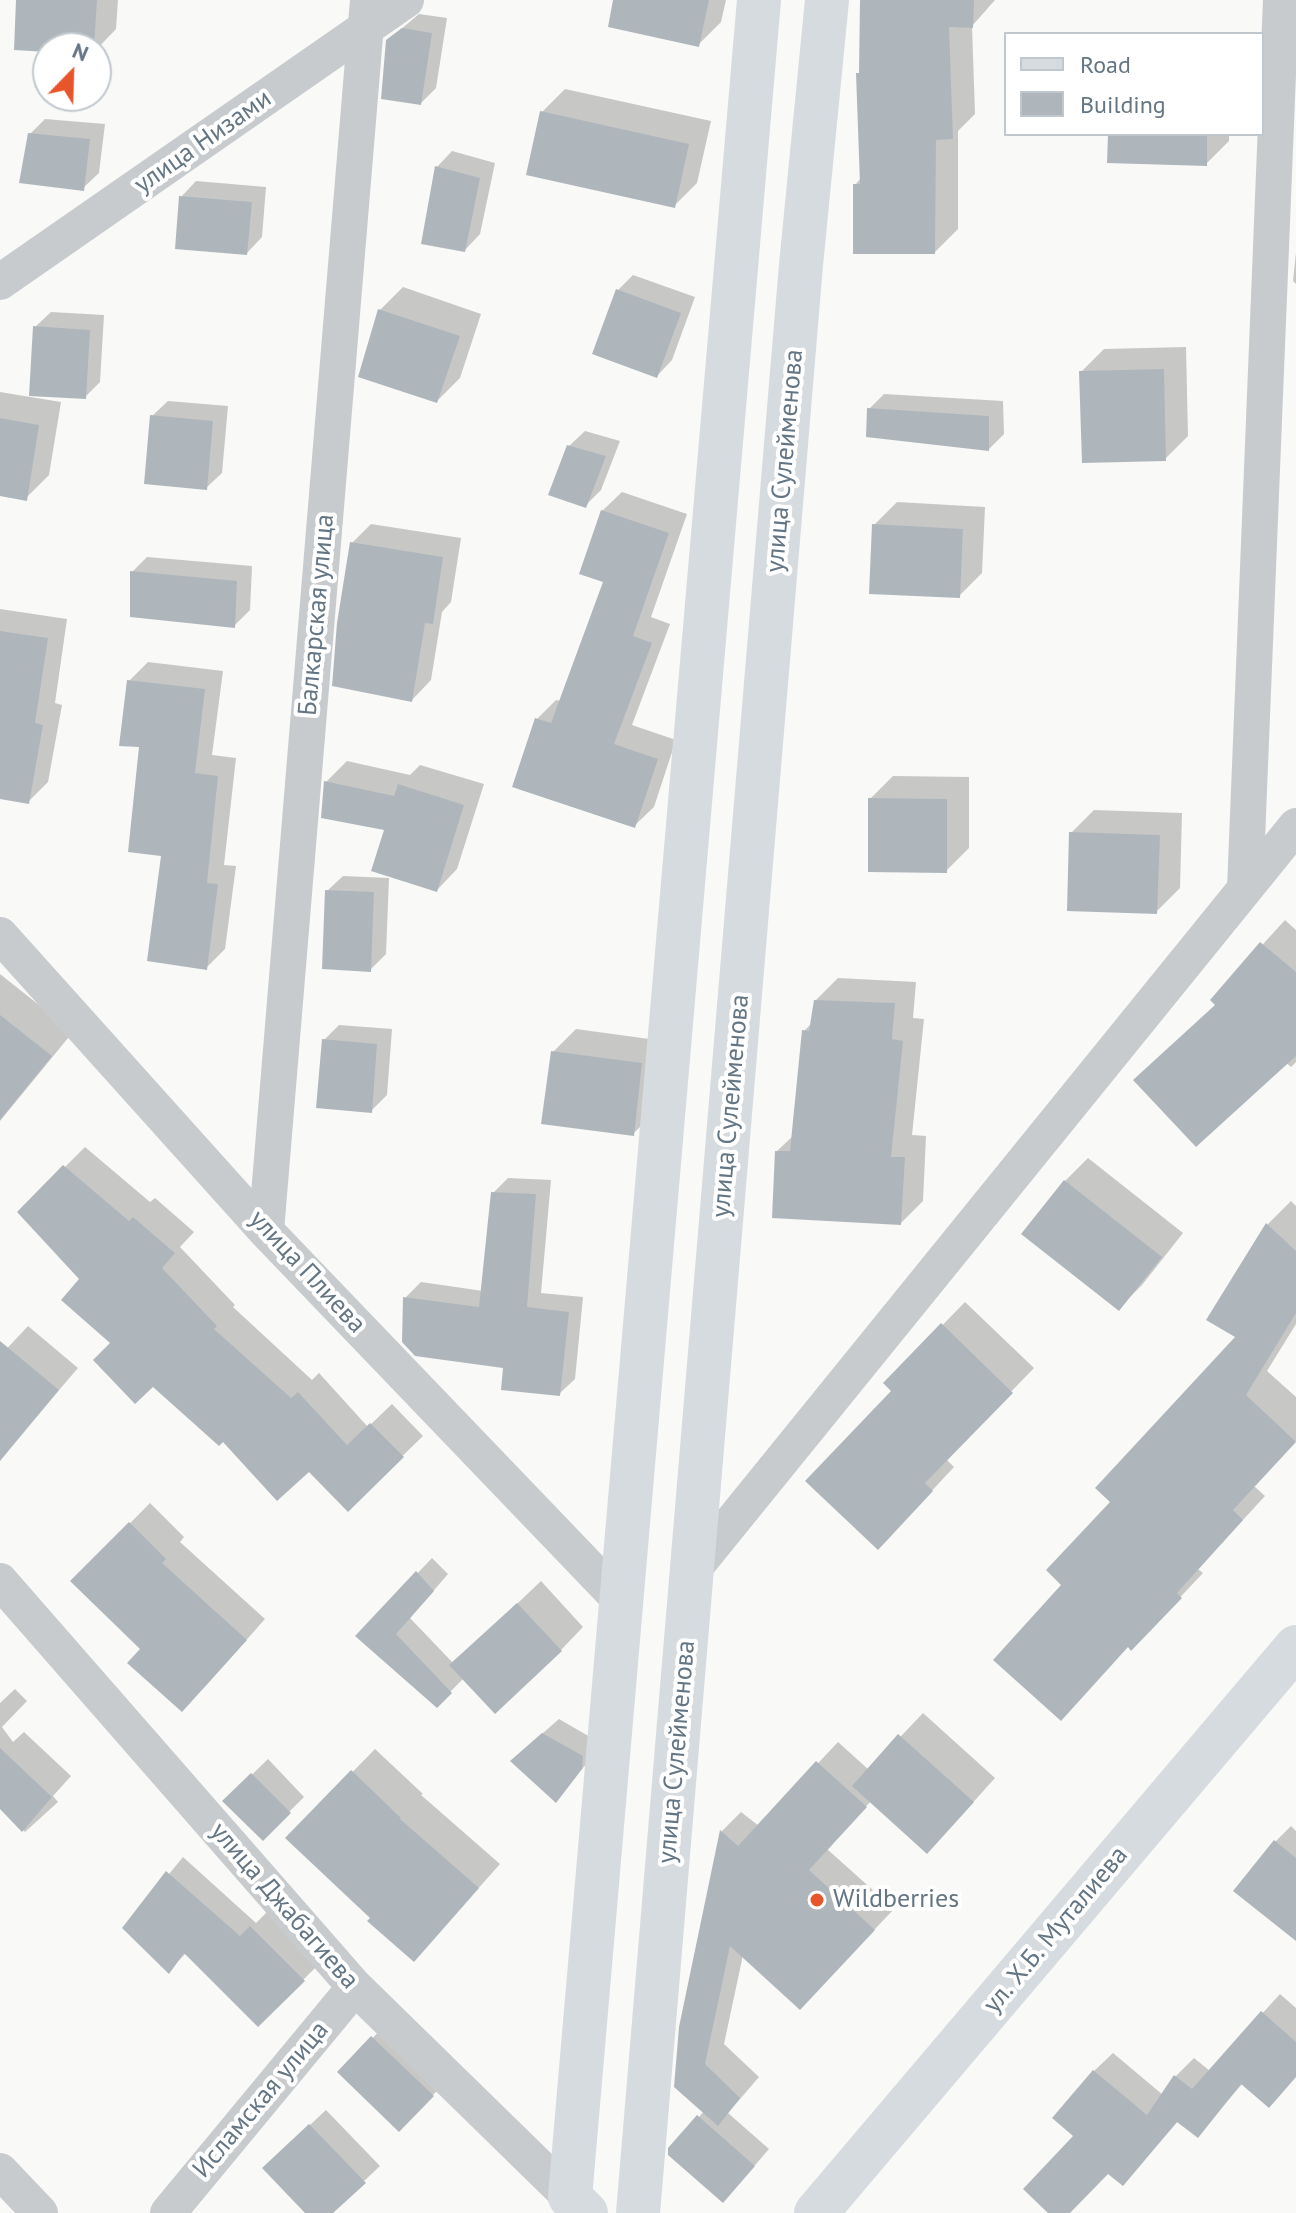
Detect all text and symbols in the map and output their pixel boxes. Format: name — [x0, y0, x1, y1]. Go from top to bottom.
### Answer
north arrow — [32, 32, 112, 112]
legend — [1004, 32, 1264, 136]
text: N — [68, 36, 93, 67]
text: Road — [1080, 49, 1131, 80]
street label: улица Низами — [128, 83, 278, 201]
text: Building — [1080, 89, 1166, 120]
street label: улица Сулейменова — [760, 348, 810, 574]
street label: Балкарская улица — [293, 513, 341, 717]
street label: улица Сулейменова — [706, 993, 756, 1219]
street label: улица Плиева — [242, 1204, 372, 1340]
street label: улица Сулейменова — [652, 1639, 702, 1865]
street label: улица Джабагиева — [203, 1816, 365, 1996]
street label: ул. Х.Б. Муталиева — [977, 1840, 1135, 2020]
place label: Wildberries — [833, 1884, 959, 1916]
marker: Wildberries — [808, 1891, 826, 1909]
street label: Исламская улица — [186, 2015, 336, 2185]

